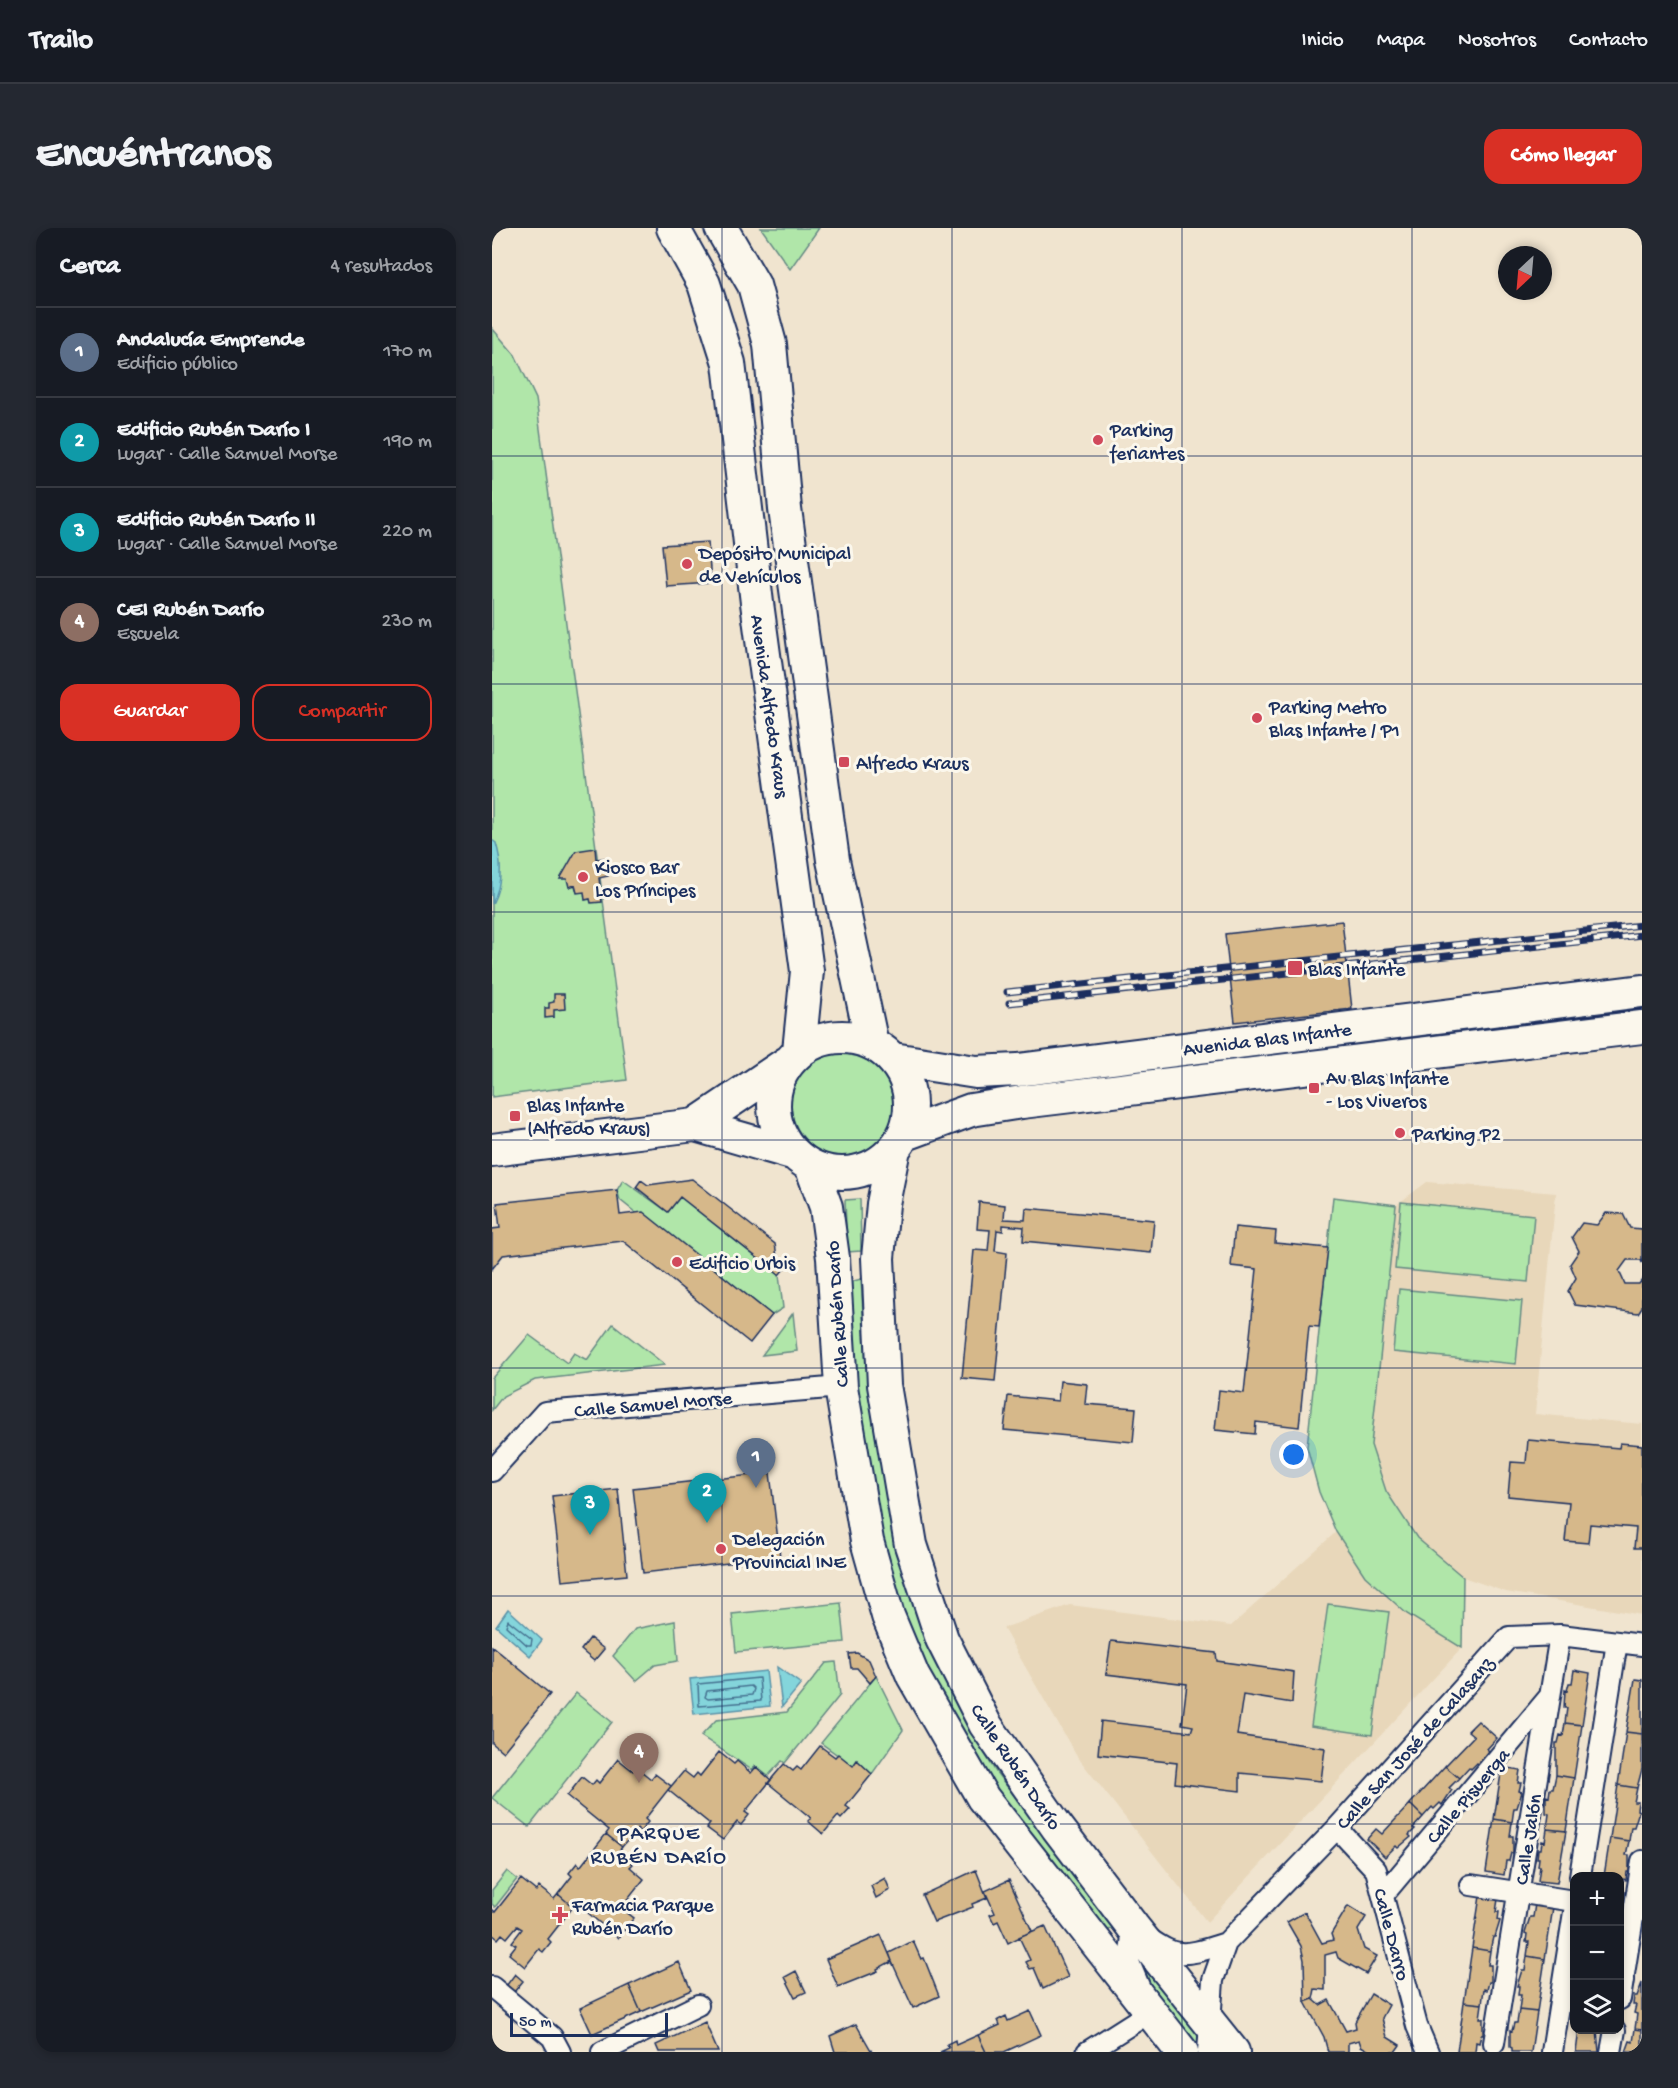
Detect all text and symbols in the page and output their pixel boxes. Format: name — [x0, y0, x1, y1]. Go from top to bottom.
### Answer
text: Trailo — [30, 25, 93, 58]
text: Inicio — [1302, 29, 1344, 54]
text: Mapa — [1377, 29, 1425, 54]
text: Nosotros — [1458, 29, 1536, 54]
text: Contacto — [1569, 29, 1648, 54]
button: Cómo llegar — [1484, 129, 1642, 184]
text: Encuéntranos — [36, 132, 270, 181]
north arrow — [1498, 246, 1552, 300]
text: Cerca — [60, 252, 120, 283]
text: 4 resultados — [331, 256, 432, 279]
text: Andalucía Emprende — [117, 328, 304, 354]
text: 1 — [75, 341, 84, 364]
text: 170 m — [383, 341, 432, 364]
text: Edificio público — [117, 354, 238, 377]
text: Edificio Rubén Darío I — [117, 418, 310, 444]
place label: Parking feriantes — [1109, 421, 1185, 467]
text: 2 — [75, 431, 84, 454]
text: 190 m — [384, 431, 432, 454]
marker: Parking feriantes — [1091, 433, 1105, 447]
text: Lugar · Calle Samuel Morse — [117, 444, 337, 467]
text: Edificio Rubén Darío II — [117, 508, 316, 534]
text: 3 — [74, 521, 85, 544]
text: 220 m — [382, 521, 432, 544]
text: Lugar · Calle Samuel Morse — [117, 534, 337, 557]
place label: Depósito Municipal de Vehículos — [697, 544, 851, 590]
marker: Depósito Municipal de Vehículos — [680, 557, 694, 571]
text: CEI Rubén Darío — [117, 598, 264, 624]
text: 4 — [75, 611, 84, 634]
text: 230 m — [382, 611, 432, 634]
street label: Avenida Alfredo Kraus — [743, 613, 792, 800]
text: Escuela — [117, 624, 179, 647]
button: Guardar — [60, 684, 240, 741]
button: Compartir — [252, 684, 432, 741]
place label: Parking Metro Blas Infante / P1 — [1268, 698, 1400, 744]
marker: Parking Metro Blas Infante / P1 — [1250, 711, 1264, 725]
place label: Alfredo Kraus — [856, 754, 969, 777]
marker: Alfredo Kraus — [837, 755, 851, 769]
place label: Kiosco Bar Los Príncipes — [595, 858, 696, 904]
marker: Kiosco Bar Los Príncipes — [576, 870, 590, 884]
marker: Blas Infante — [1286, 959, 1304, 977]
place label: Blas Infante — [1307, 960, 1406, 983]
street label: Avenida Blas Infante — [1182, 1020, 1354, 1063]
place label: Av Blas Infante - Los Viveros — [1326, 1069, 1449, 1115]
marker: Av Blas Infante - Los Viveros — [1307, 1081, 1321, 1095]
place label: Blas Infante (Alfredo Kraus) — [526, 1096, 651, 1142]
marker: Blas Infante (Alfredo Kraus) — [508, 1109, 522, 1123]
place label: Parking P2 — [1411, 1125, 1501, 1148]
marker: Parking P2 — [1393, 1126, 1407, 1140]
street label: Calle Rubén Darío — [823, 1240, 856, 1388]
place label: Edificio Urbis — [689, 1254, 796, 1277]
marker: Edificio Urbis — [670, 1255, 684, 1269]
street label: Calle Samuel Morse — [573, 1388, 734, 1425]
pin: 1 — [736, 1438, 776, 1488]
your location — [1279, 1440, 1308, 1469]
pin: 2 — [688, 1474, 726, 1523]
pin: 3 — [570, 1486, 610, 1535]
place label: Delegación Provincial INE — [731, 1530, 847, 1576]
marker: Delegación Provincial INE — [714, 1542, 728, 1556]
street label: Calle San José de Calasanz — [1333, 1652, 1501, 1836]
street label: Calle Rubén Darío — [964, 1701, 1065, 1835]
pin: 4 — [620, 1734, 658, 1783]
street label: Calle Pisuerga — [1423, 1744, 1517, 1850]
street label: Calle Jalón — [1512, 1792, 1549, 1887]
district label: PARQUE RUBÉN DARÍO — [591, 1823, 727, 1872]
map controls — [1570, 1872, 1624, 2034]
button: + — [1570, 1872, 1624, 1926]
street label: Calle Darro — [1366, 1886, 1413, 1984]
place label: Farmacia Parque Rubén Darío — [571, 1896, 714, 1942]
marker: Farmacia Parque Rubén Darío — [553, 1908, 567, 1922]
button: − — [1570, 1926, 1624, 1980]
button: layers — [1570, 1980, 1624, 2034]
scale bar — [510, 2010, 668, 2038]
text: 50 m — [519, 2014, 552, 2033]

